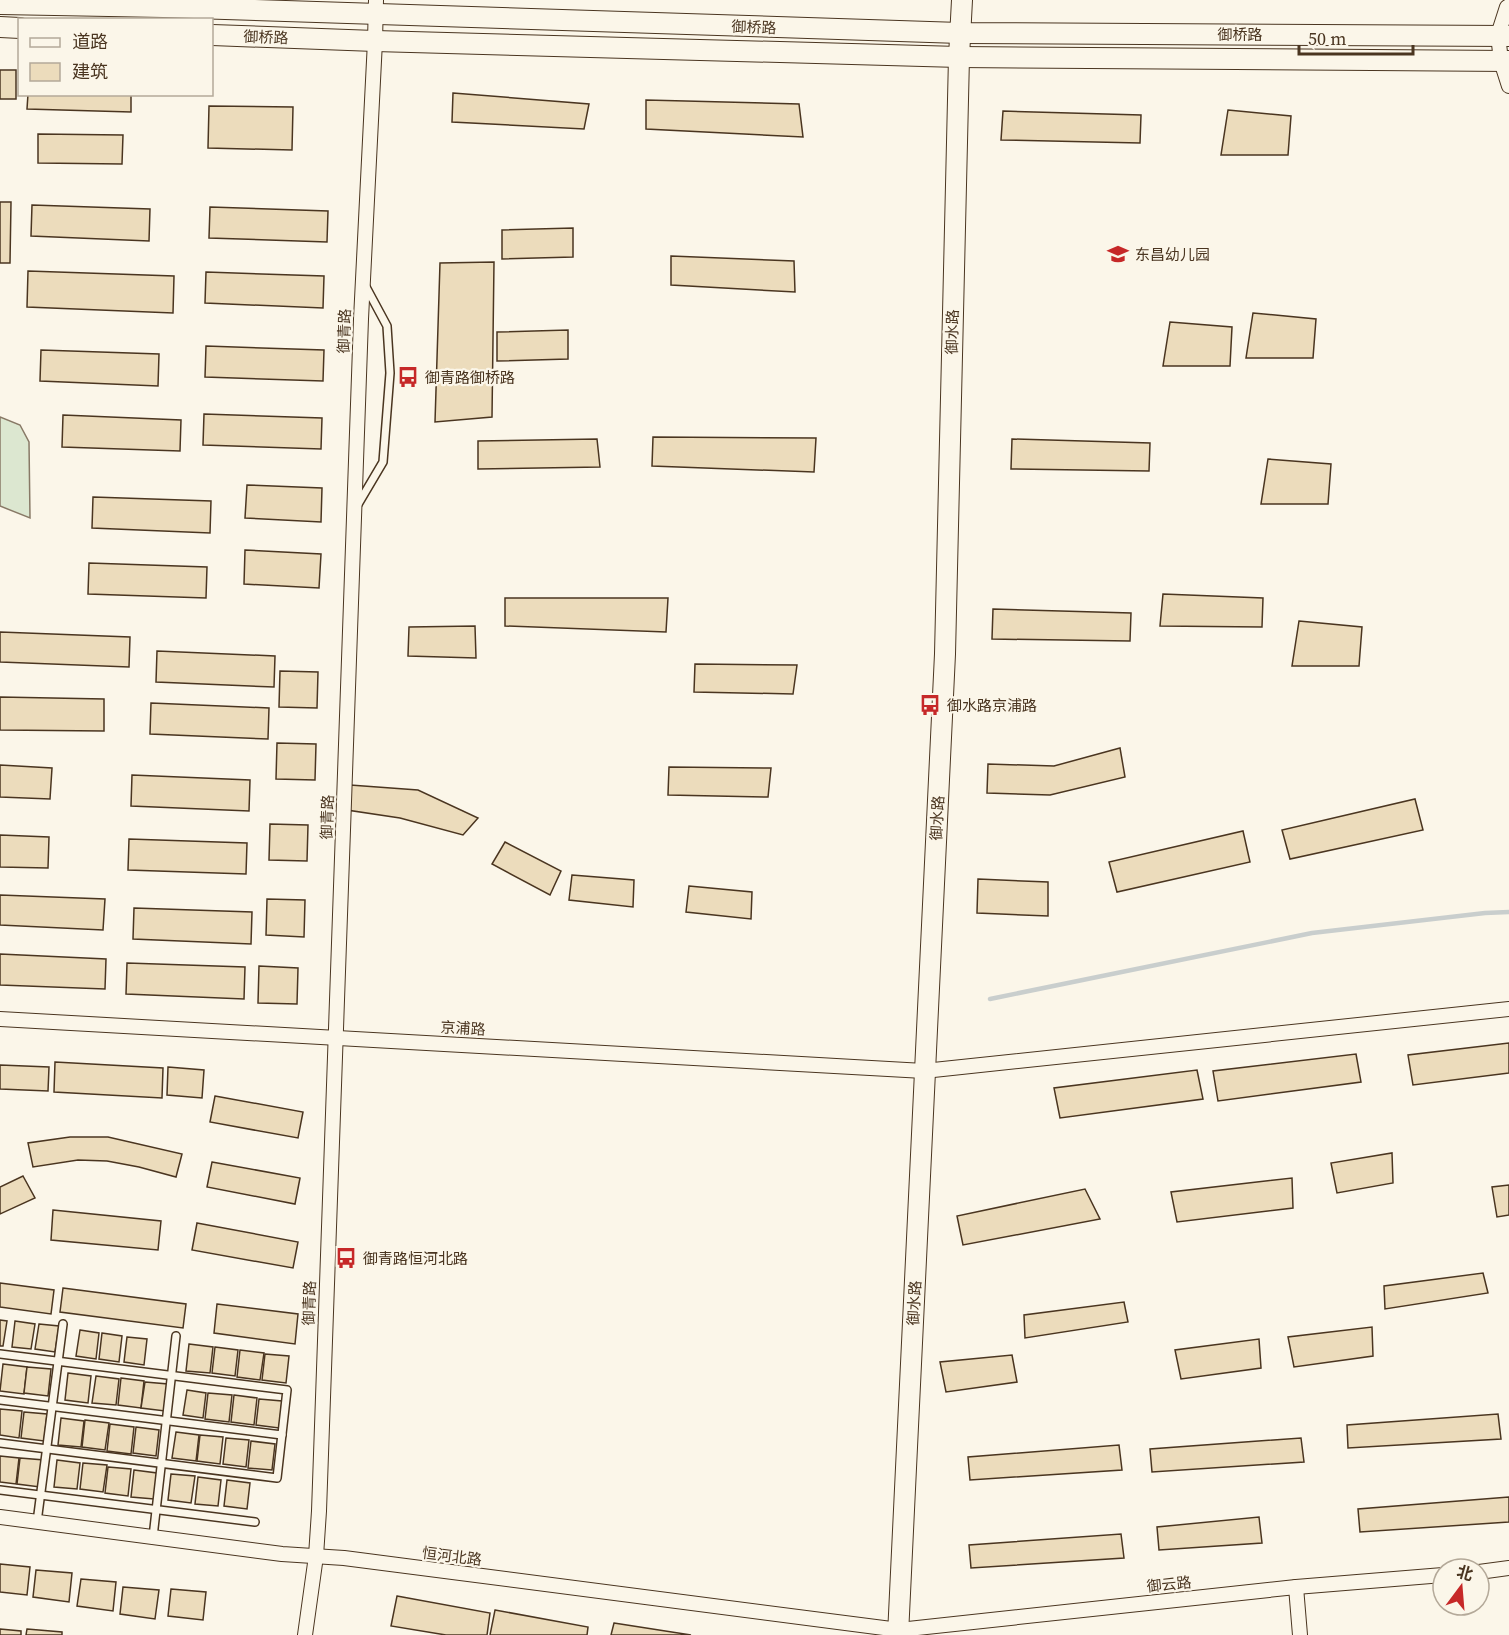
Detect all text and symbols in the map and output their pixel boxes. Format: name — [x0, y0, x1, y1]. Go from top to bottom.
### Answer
street label: 御桥路 — [731, 16, 777, 38]
legend — [18, 18, 213, 96]
scale bar — [1299, 18, 1413, 56]
street label: 御桥路 — [1217, 24, 1263, 45]
street label: 御桥路 — [243, 26, 289, 48]
text: 50 m — [1308, 26, 1346, 51]
text: 道路 — [72, 29, 108, 54]
text: 建筑 — [72, 59, 108, 84]
school or university icon: 东昌幼儿园 — [1106, 242, 1130, 266]
place label: 东昌幼儿园 — [1135, 244, 1210, 265]
street label: 御青路 — [333, 308, 355, 354]
street label: 御水路 — [941, 309, 963, 355]
bus stop icon: 御青路御桥路 — [396, 365, 420, 389]
place label: 御青路御桥路 — [425, 367, 515, 388]
bus stop icon: 御水路京浦路 — [918, 693, 942, 717]
place label: 御水路京浦路 — [947, 695, 1037, 716]
street label: 御青路 — [316, 794, 338, 840]
street label: 御水路 — [925, 795, 949, 841]
street label: 京浦路 — [440, 1016, 486, 1040]
bus stop icon: 御青路恒河北路 — [334, 1246, 358, 1270]
place label: 御青路恒河北路 — [363, 1248, 468, 1269]
street label: 御青路 — [298, 1280, 320, 1326]
street label: 御水路 — [902, 1280, 926, 1326]
street label: 恒河北路 — [421, 1542, 483, 1570]
north arrow — [1431, 1557, 1491, 1617]
text: 北 — [1454, 1560, 1476, 1585]
street label: 御云路 — [1146, 1571, 1192, 1597]

